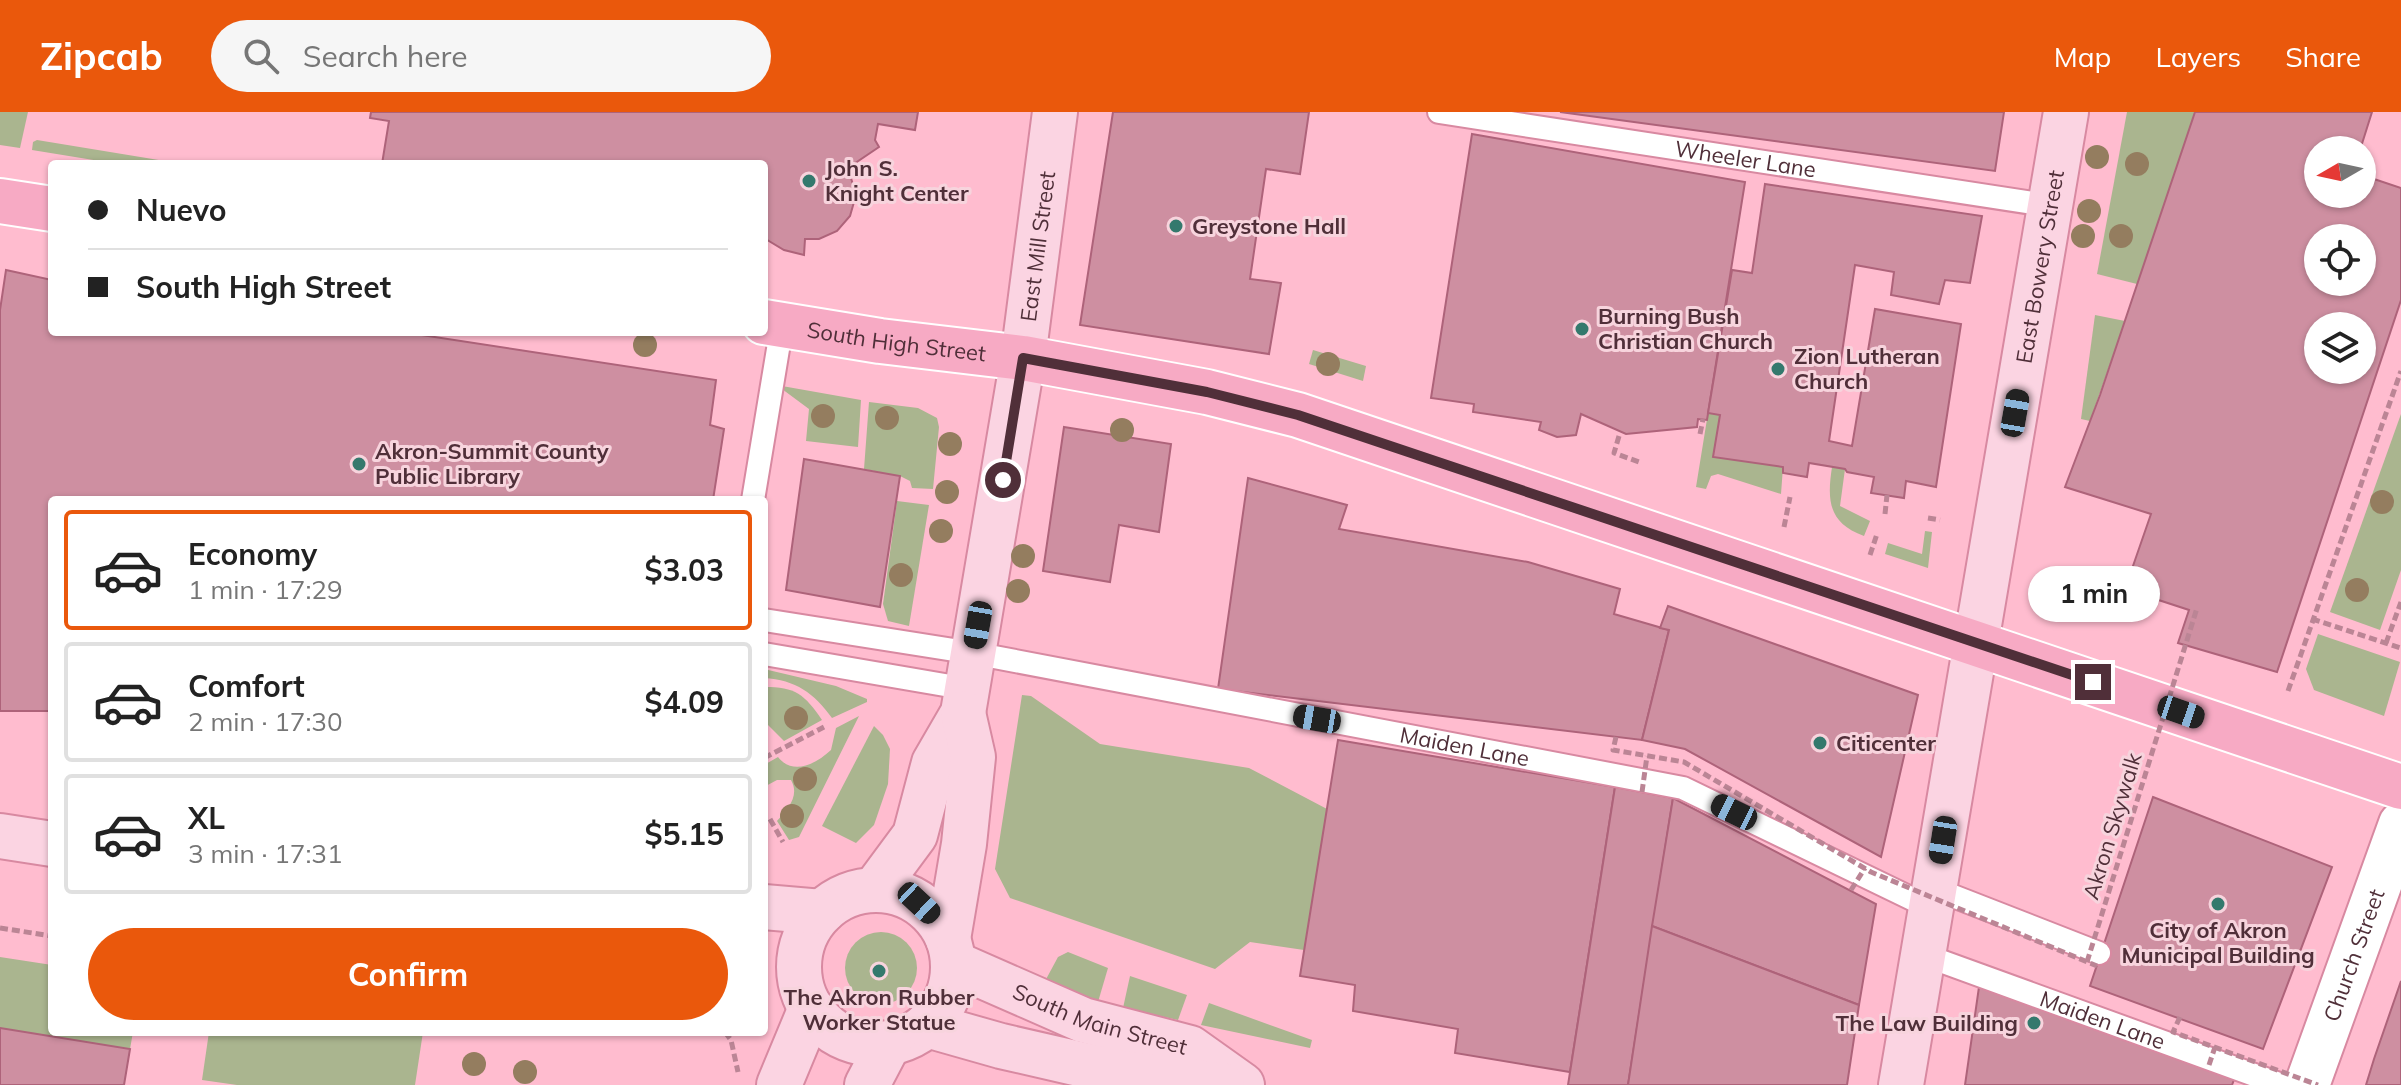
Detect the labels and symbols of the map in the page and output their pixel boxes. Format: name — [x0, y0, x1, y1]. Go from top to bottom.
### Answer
street label: Wheeler Lane — [1673, 134, 1818, 184]
north arrow — [2304, 136, 2376, 208]
place label: John S. Knight Center — [825, 154, 969, 207]
street label: East Bowery Street — [2010, 168, 2070, 365]
street label: East Mill Street — [1014, 169, 1061, 323]
marker: John S. Knight Center — [800, 172, 818, 190]
place label: Greystone Hall — [1192, 212, 1346, 240]
marker: Greystone Hall — [1167, 217, 1185, 235]
place label: Burning Bush Christian Church — [1598, 302, 1773, 355]
street label: South High Street — [805, 315, 988, 368]
marker: Burning Bush Christian Church — [1573, 320, 1591, 338]
place label: Zion Lutheran Church — [1794, 342, 1940, 395]
marker: Zion Lutheran Church — [1769, 360, 1787, 378]
car — [1999, 387, 2031, 439]
place label: Akron-Summit County Public Library — [375, 437, 609, 490]
marker: Akron-Summit County Public Library — [350, 455, 368, 473]
route start — [985, 462, 1021, 498]
callout: 1 min — [2027, 566, 2159, 622]
car — [962, 599, 994, 651]
route end — [2075, 664, 2111, 700]
car — [2154, 693, 2208, 731]
car — [1291, 703, 1343, 735]
street label: Maiden Lane — [1398, 720, 1532, 772]
place label: Citicenter — [1836, 729, 1936, 757]
marker: Citicenter — [1811, 734, 1829, 752]
street label: Akron Skywalk — [2076, 749, 2148, 903]
car — [1707, 791, 1761, 833]
car — [1927, 814, 1959, 866]
car — [893, 878, 945, 928]
street label: Church Street — [2317, 885, 2391, 1025]
marker: City of Akron Municipal Building — [2209, 895, 2227, 913]
place label: City of Akron Municipal Building — [2121, 916, 2315, 969]
marker: The Akron Rubber Worker Statue — [870, 962, 888, 980]
street label: South Main Street — [1009, 977, 1191, 1061]
place label: The Akron Rubber Worker Statue — [784, 983, 975, 1036]
street label: Maiden Lane — [2036, 984, 2169, 1055]
place label: The Law Building — [1836, 1009, 2018, 1037]
marker: The Law Building — [2025, 1014, 2043, 1032]

